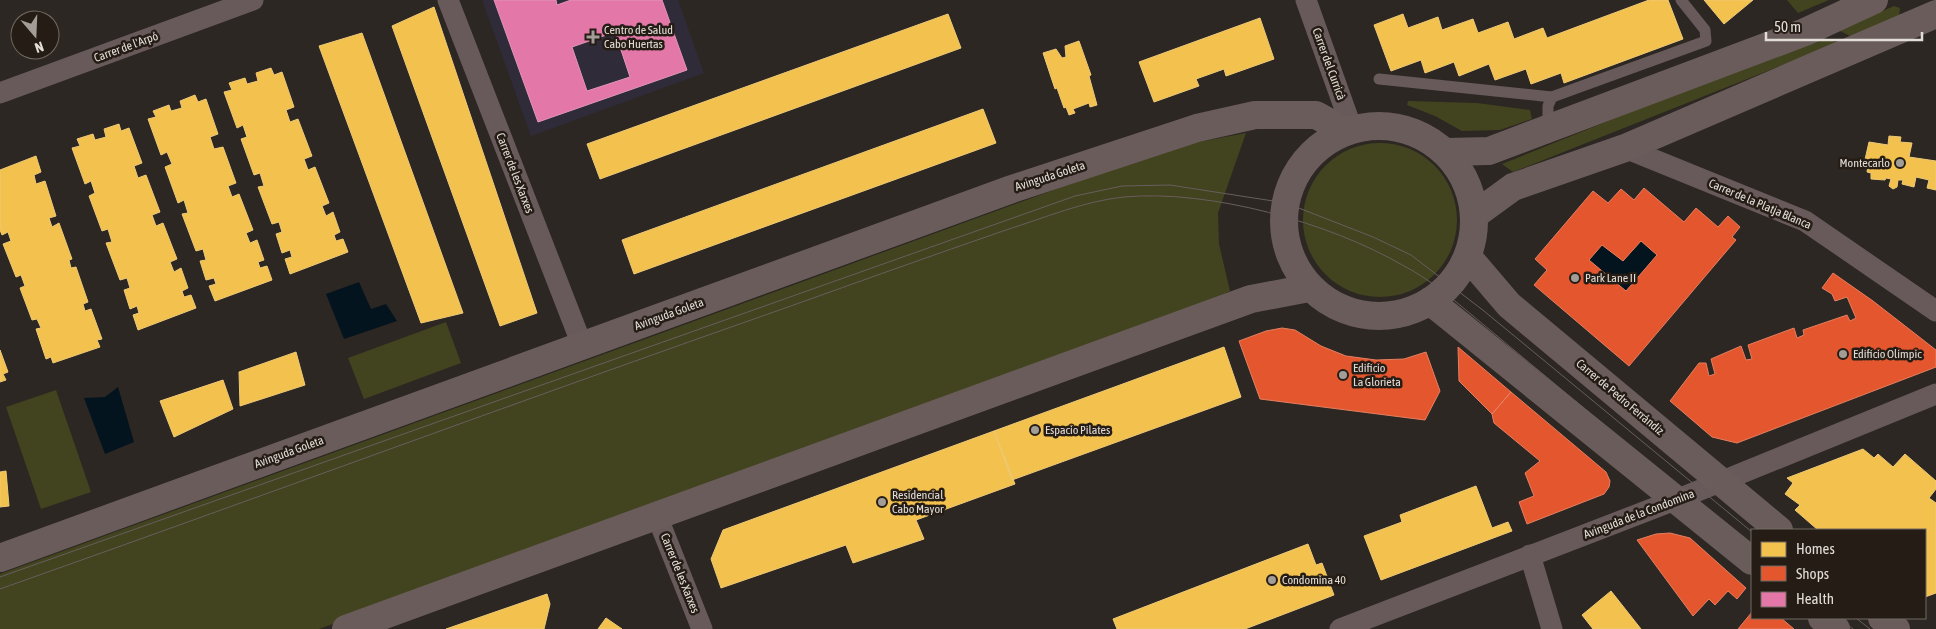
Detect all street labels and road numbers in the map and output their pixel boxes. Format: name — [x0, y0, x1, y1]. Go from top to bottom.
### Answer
street label: Carrer del Curricà — [1309, 26, 1349, 102]
street label: Carrer de l'Arpó — [92, 29, 160, 65]
street label: Carrer de les Xarxes — [493, 131, 537, 215]
street label: Avinguda Goleta — [1013, 158, 1087, 194]
street label: Carrer de la Platja Blanca — [1707, 176, 1813, 232]
street label: Avinguda Goleta — [632, 295, 706, 333]
street label: Carrer de Pedro Ferrándiz — [1573, 356, 1667, 438]
street label: Avinguda Goleta — [252, 433, 326, 471]
street label: Avinguda de la Condomina — [1582, 486, 1696, 542]
street label: Carrer de les Xarxes — [658, 531, 702, 615]

